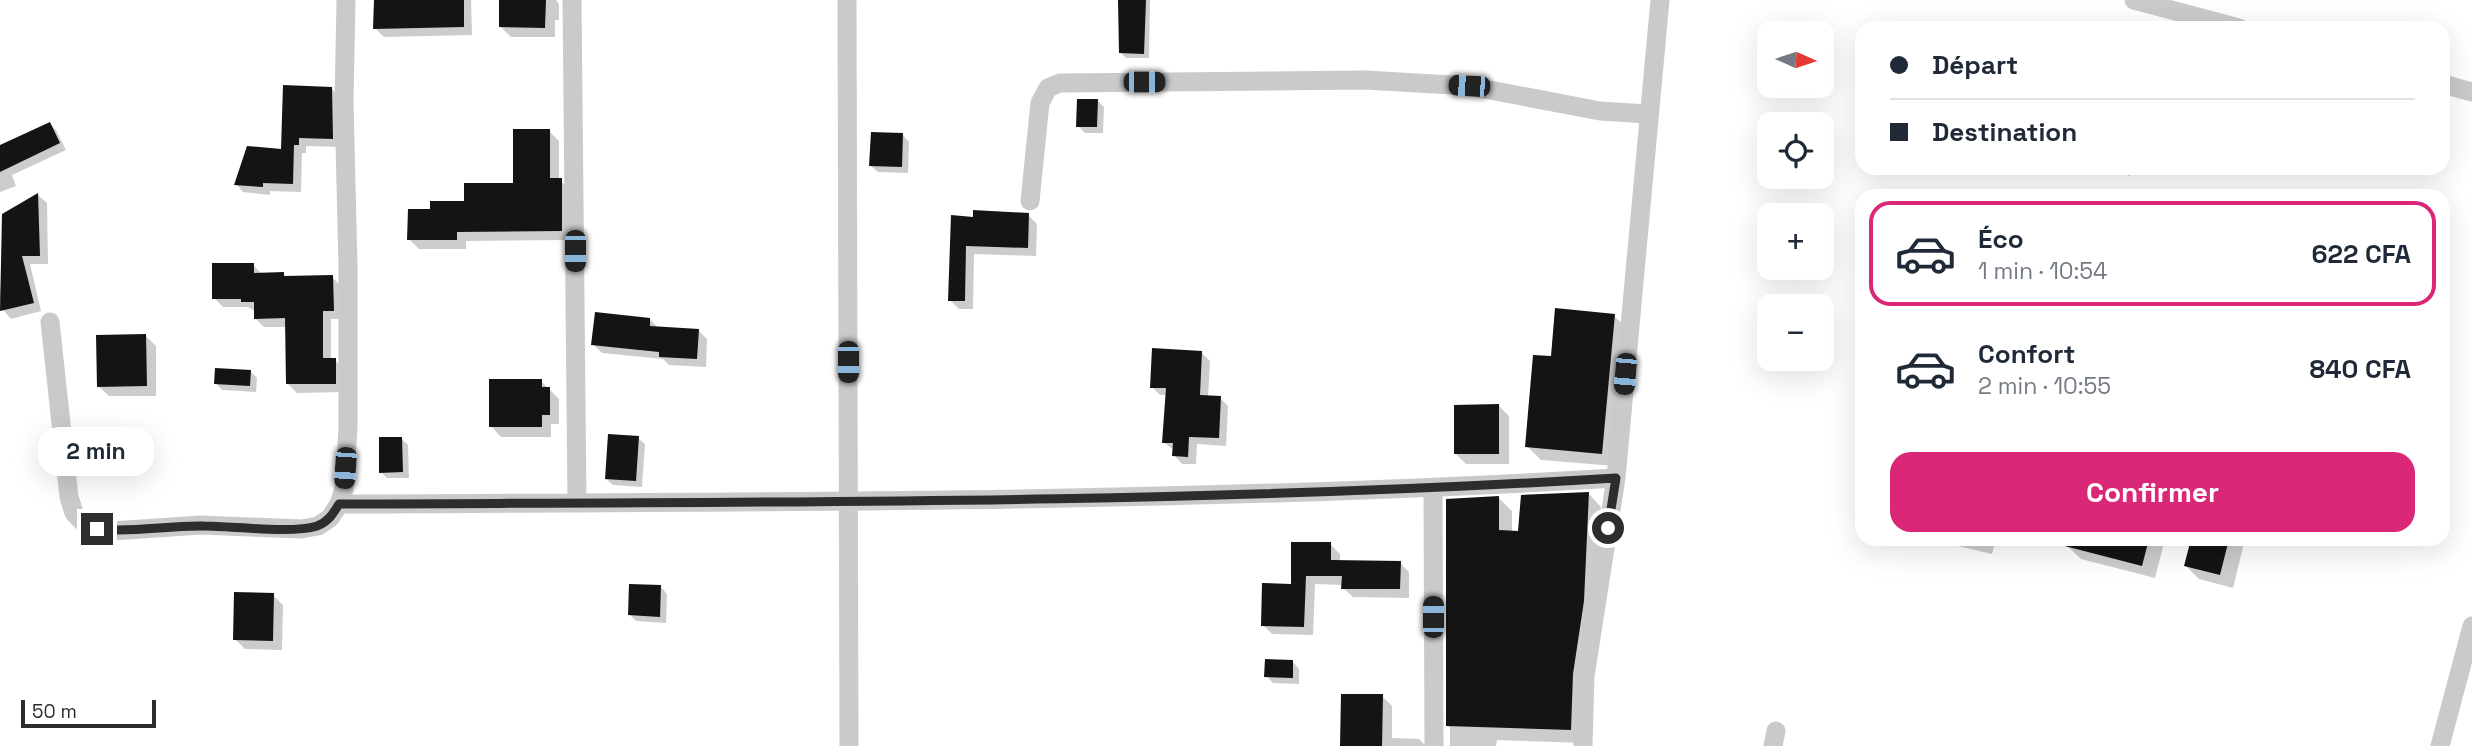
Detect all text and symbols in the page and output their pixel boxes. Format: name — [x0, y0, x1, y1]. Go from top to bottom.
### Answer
north arrow — [1757, 21, 1834, 98]
map controls — [1757, 21, 1834, 371]
text: Départ — [1932, 48, 2018, 82]
car — [1124, 72, 1166, 93]
car — [1448, 74, 1491, 98]
button: locate — [1757, 112, 1834, 189]
text: Destination — [1932, 115, 2077, 149]
button: + — [1757, 203, 1834, 280]
icon: car — [1894, 222, 1957, 285]
text: Éco — [1978, 222, 2024, 256]
car — [565, 230, 586, 272]
text: 622 CFA — [2312, 237, 2411, 271]
text: 1 min · 10:54 — [1978, 256, 2108, 286]
button: − — [1757, 294, 1834, 371]
icon: car — [1894, 337, 1957, 400]
text: Confort — [1978, 337, 2075, 371]
car — [838, 341, 859, 383]
car — [1613, 352, 1638, 396]
text: 840 CFA — [2309, 352, 2411, 386]
text: 2 min · 10:55 — [1978, 371, 2111, 401]
callout: 2 min — [39, 428, 155, 476]
text: 2 min — [66, 436, 126, 466]
car — [334, 446, 357, 490]
button: Confirmer — [1890, 452, 2415, 532]
route start — [1592, 512, 1624, 544]
route end — [81, 513, 113, 545]
car — [1423, 596, 1444, 638]
scale bar — [21, 697, 156, 729]
text: 50 m — [32, 699, 77, 724]

